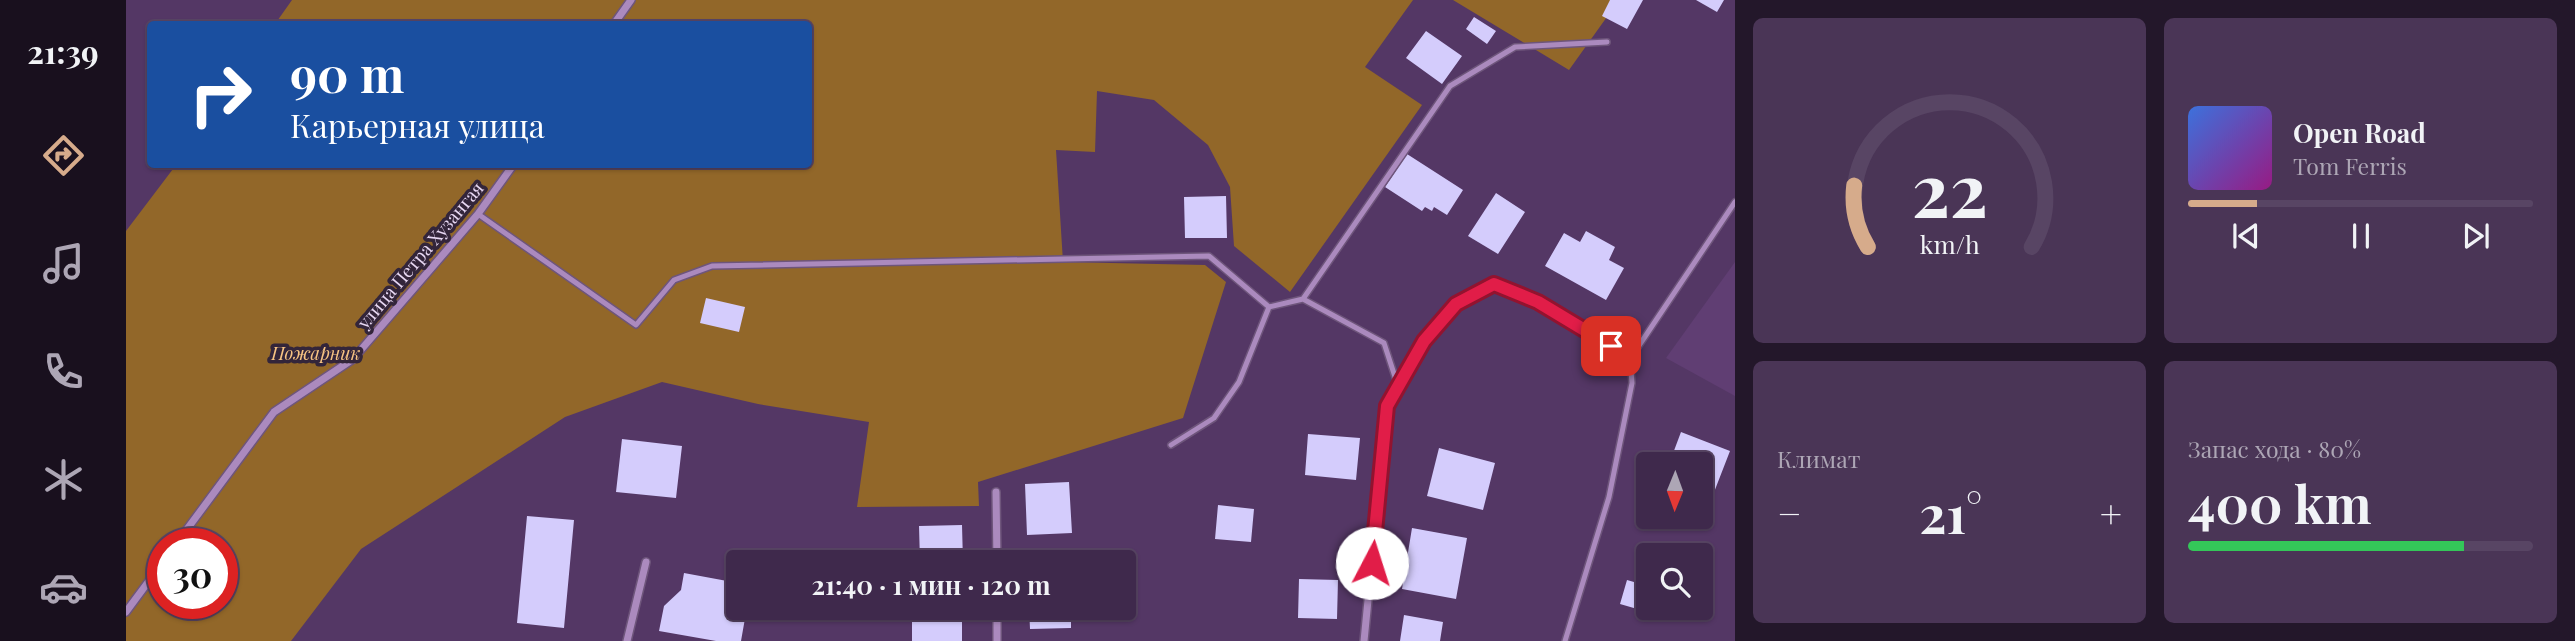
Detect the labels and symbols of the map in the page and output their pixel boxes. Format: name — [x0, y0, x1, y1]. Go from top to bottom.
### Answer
street label: улица Петра Хузангая — [351, 176, 489, 334]
pin — [1581, 316, 1641, 376]
park label: Пожарник — [270, 341, 361, 365]
north arrow — [1636, 452, 1713, 528]
position arrow — [1335, 526, 1409, 600]
speed limit sign: 30 — [147, 528, 238, 619]

